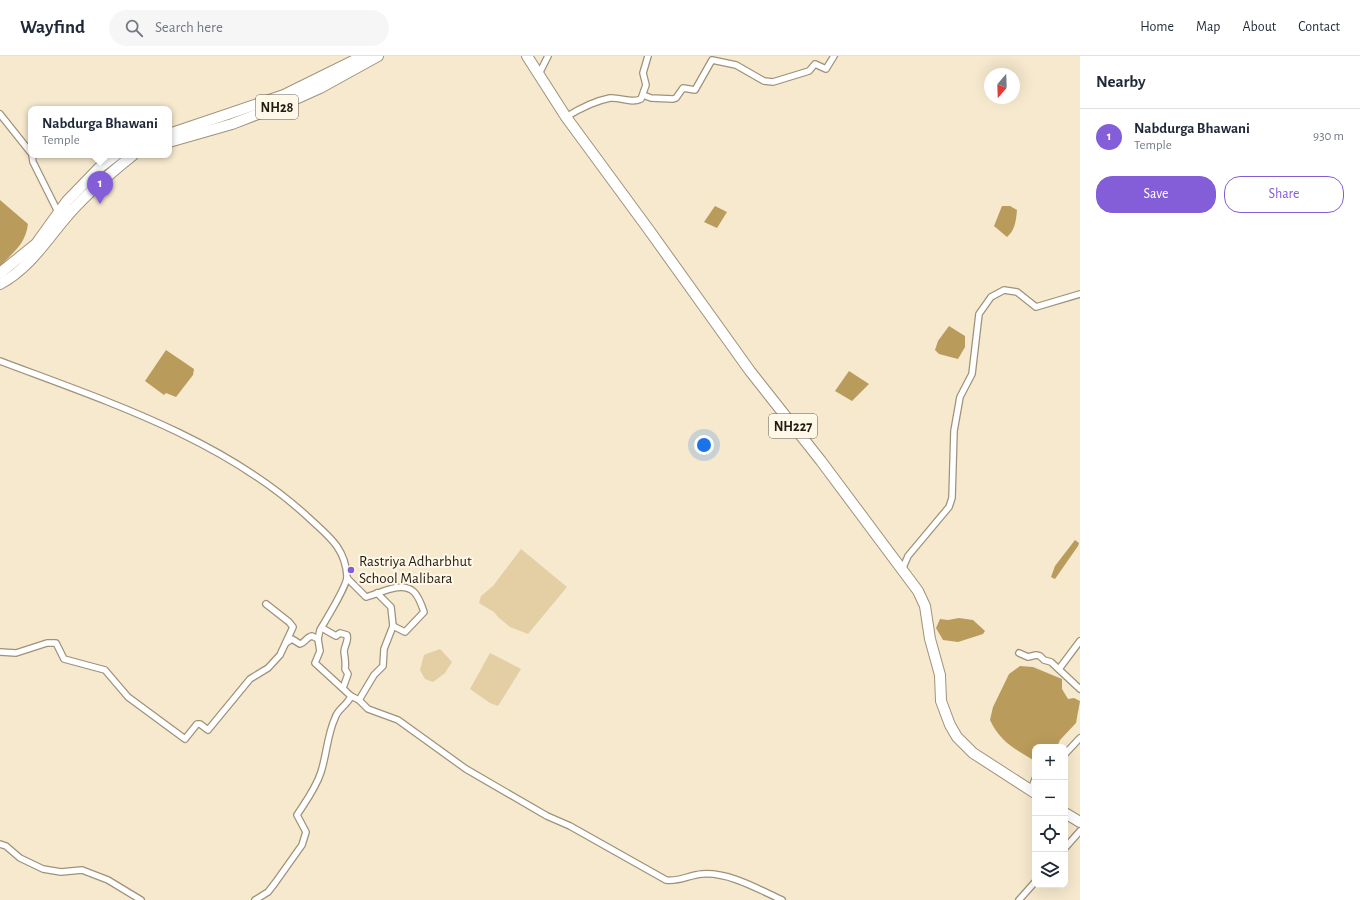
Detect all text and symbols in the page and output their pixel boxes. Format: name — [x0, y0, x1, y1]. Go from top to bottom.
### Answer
search box — [109, 10, 389, 46]
icon: search — [123, 17, 145, 39]
text: Wayfind — [20, 18, 85, 37]
text: Search here — [155, 20, 223, 35]
text: Home — [1140, 20, 1174, 34]
text: Map — [1196, 20, 1220, 34]
text: About — [1242, 20, 1276, 34]
text: Contact — [1298, 20, 1340, 34]
north arrow — [984, 68, 1020, 104]
text: Nearby — [1096, 73, 1146, 90]
road number: NH28 — [256, 95, 298, 119]
popup — [28, 106, 172, 158]
text: Nabdurga Bhawani — [42, 116, 158, 131]
text: Nabdurga Bhawani — [1134, 121, 1250, 136]
text: 1 — [1107, 130, 1111, 143]
text: 930 m — [1313, 130, 1344, 143]
text: Temple — [42, 134, 80, 147]
text: Temple — [1134, 139, 1172, 152]
pin: 1 — [87, 171, 113, 204]
button: Save — [1096, 176, 1216, 213]
button: Share — [1224, 176, 1344, 213]
road number: NH227 — [769, 414, 817, 438]
your location — [694, 435, 714, 455]
place label: Rastriya Adharbhut School Malibara — [359, 554, 472, 586]
marker: Rastriya Adharbhut School Malibara — [346, 565, 356, 575]
map controls — [1032, 744, 1068, 888]
button: + — [1032, 744, 1068, 780]
button: − — [1032, 780, 1068, 816]
button: locate — [1032, 816, 1068, 852]
button: layers — [1032, 852, 1068, 888]

